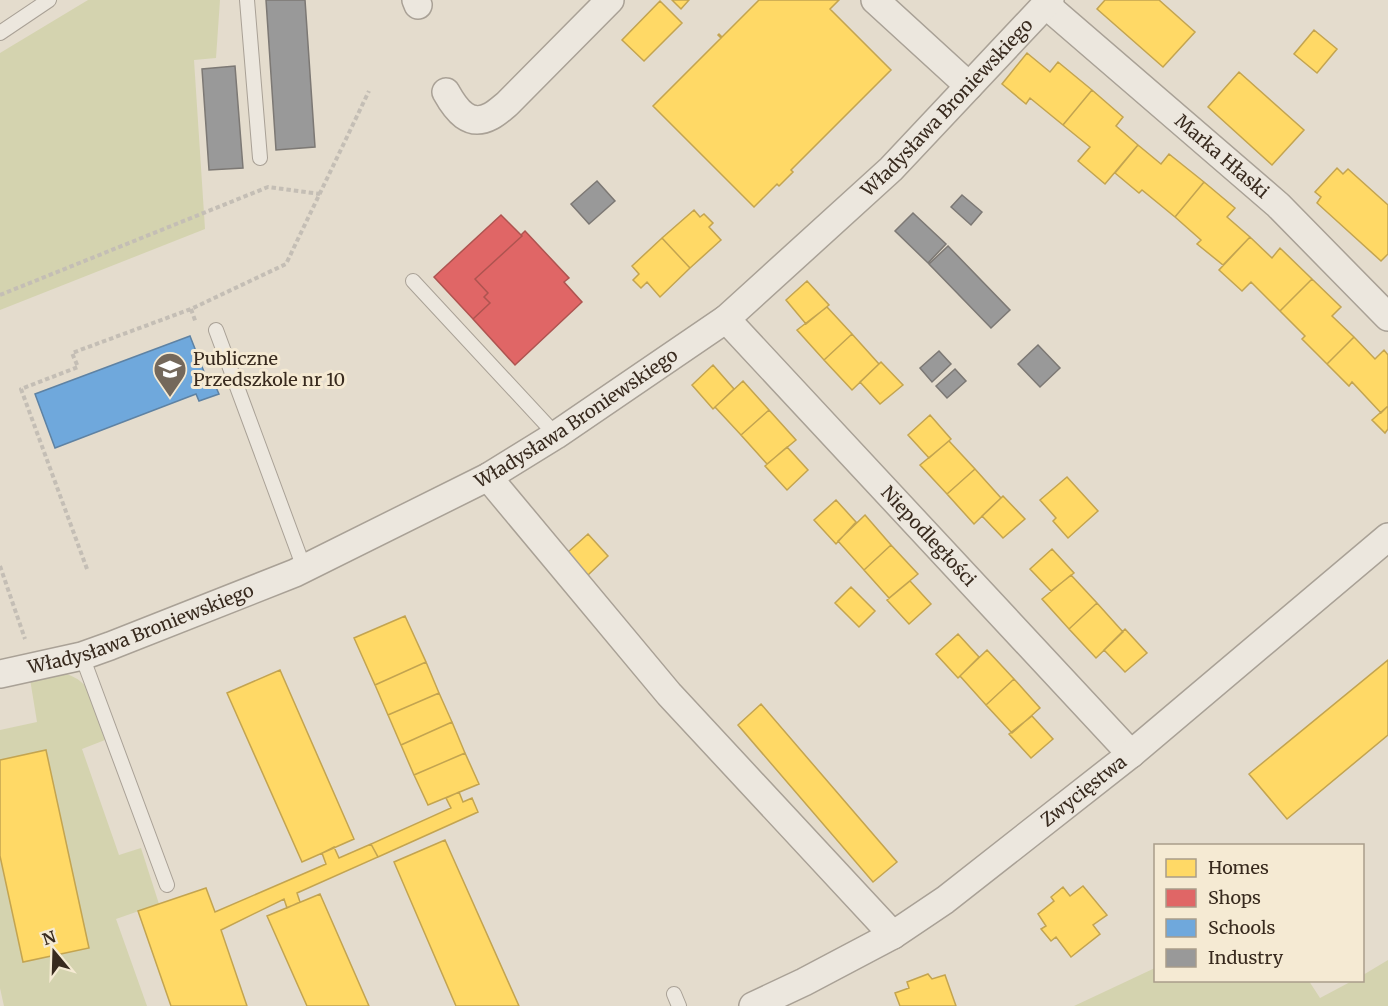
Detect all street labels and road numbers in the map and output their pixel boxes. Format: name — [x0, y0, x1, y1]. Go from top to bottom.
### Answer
street label: Władysława Broniewskiego — [856, 13, 1038, 202]
street label: Marka Hłaski — [1170, 109, 1274, 203]
street label: Władysława Broniewskiego — [470, 343, 682, 493]
street label: Niepodległości — [876, 481, 981, 591]
street label: Władysława Broniewskiego — [25, 578, 257, 679]
street label: Zwycięstwa — [1036, 750, 1131, 831]

